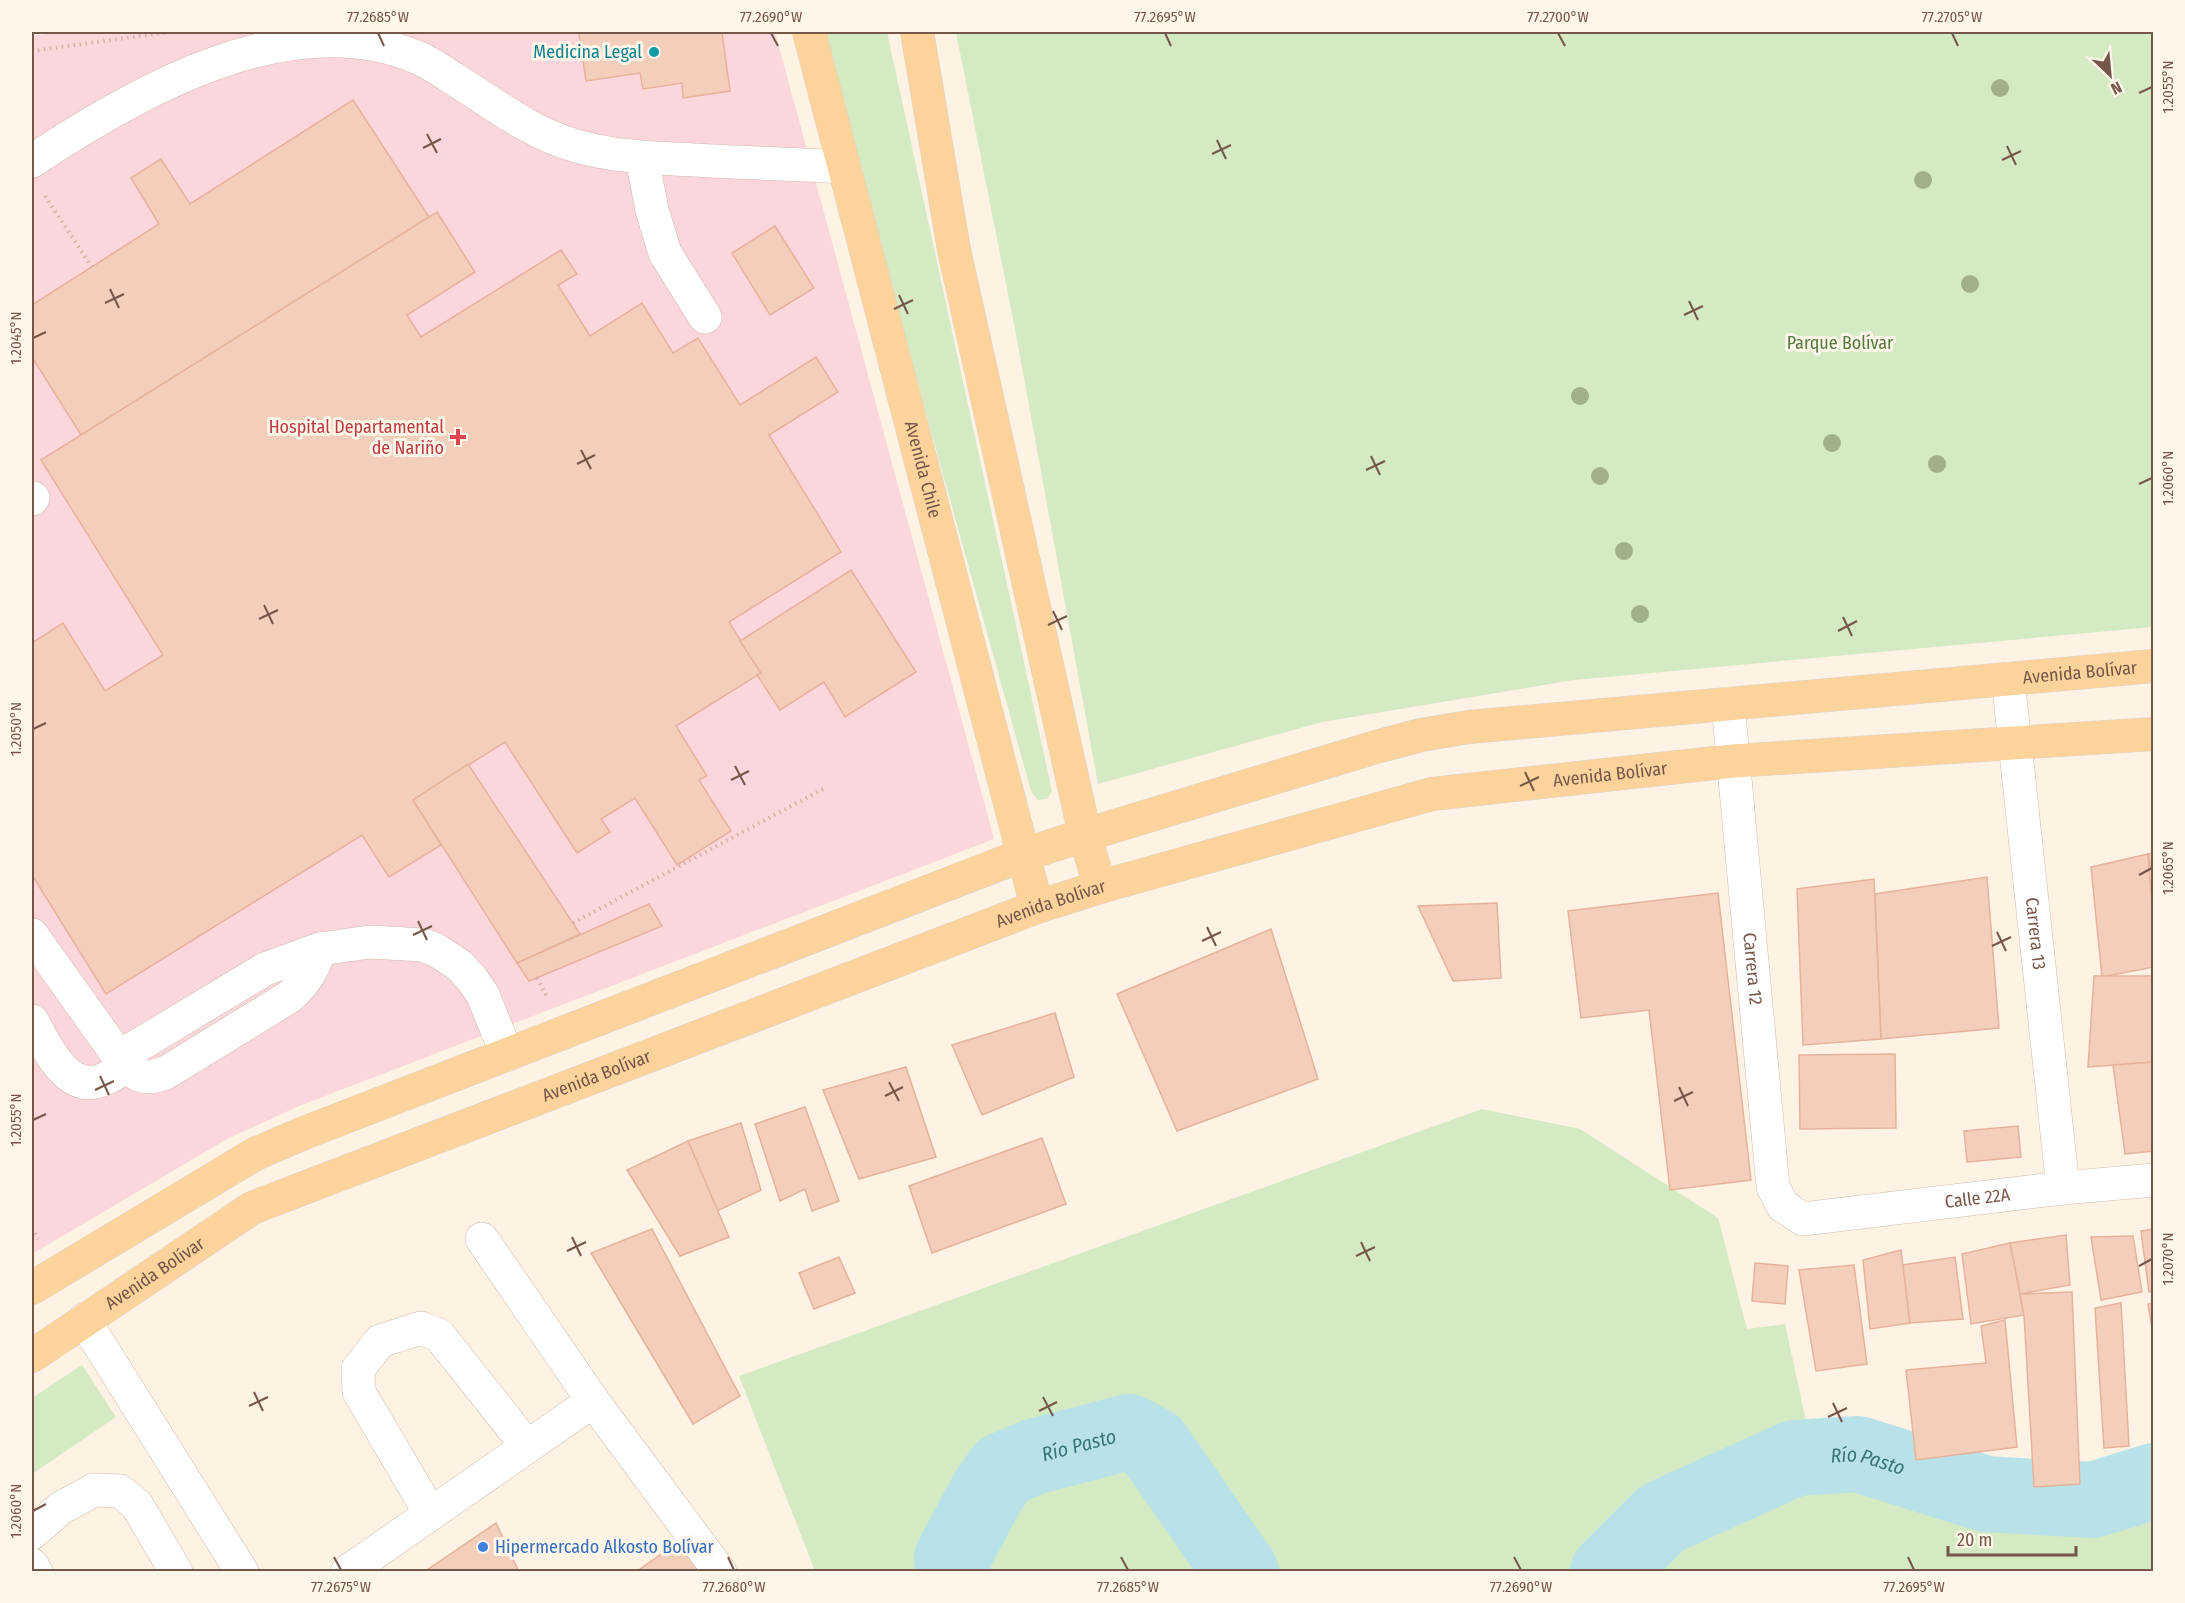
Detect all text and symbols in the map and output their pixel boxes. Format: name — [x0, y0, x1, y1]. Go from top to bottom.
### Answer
text: 77.2685°W — [347, 8, 409, 26]
text: 77.2690°W — [740, 8, 802, 26]
text: 77.2695°W — [1134, 8, 1196, 26]
text: 77.2700°W — [1527, 8, 1589, 26]
text: 77.2705°W — [1922, 8, 1982, 26]
place label: Medicina Legal — [533, 41, 642, 63]
marker: Medicina Legal — [647, 45, 661, 59]
north arrow — [2080, 45, 2140, 105]
text: 1.2055°N — [2159, 60, 2177, 114]
text: N — [2108, 77, 2125, 99]
text: 1.2045°N — [7, 311, 25, 365]
park label: Parque Bolívar — [1787, 332, 1894, 354]
place label: Hospital Departamental de Nariño — [269, 416, 444, 459]
street label: Avenida Chile — [900, 418, 946, 520]
marker: Hospital Departamental de Nariño — [449, 428, 467, 446]
text: 1.2060°N — [2159, 451, 2177, 505]
street label: Avenida Bolívar — [2022, 657, 2139, 689]
text: 1.2050°N — [7, 702, 25, 756]
street label: Avenida Bolívar — [1552, 757, 1669, 792]
text: 1.2065°N — [2159, 841, 2177, 895]
street label: Avenida Bolívar — [993, 875, 1109, 933]
street label: Carrera 13 — [2021, 896, 2050, 971]
street label: Carrera 12 — [1738, 932, 1767, 1006]
street label: Avenida Bolívar — [539, 1045, 655, 1107]
text: 1.2055°N — [7, 1093, 25, 1147]
street label: Calle 22A — [1943, 1183, 2012, 1213]
street label: Avenida Bolívar — [101, 1232, 209, 1315]
text: 1.2070°N — [2159, 1232, 2177, 1286]
water label: Río Pasto — [1039, 1424, 1119, 1466]
water label: Río Pasto — [1830, 1442, 1908, 1480]
text: 1.2060°N — [7, 1484, 25, 1538]
scale bar — [1948, 1519, 2076, 1557]
text: 20 m — [1957, 1529, 1992, 1551]
place label: Hipermercado Alkosto Bolívar — [495, 1536, 714, 1558]
marker: Hipermercado Alkosto Bolívar — [476, 1540, 490, 1554]
text: 77.2675°W — [311, 1578, 371, 1596]
text: 77.2680°W — [702, 1578, 766, 1596]
text: 77.2685°W — [1097, 1578, 1159, 1596]
text: 77.2690°W — [1490, 1578, 1552, 1596]
text: 77.2695°W — [1883, 1578, 1945, 1596]

